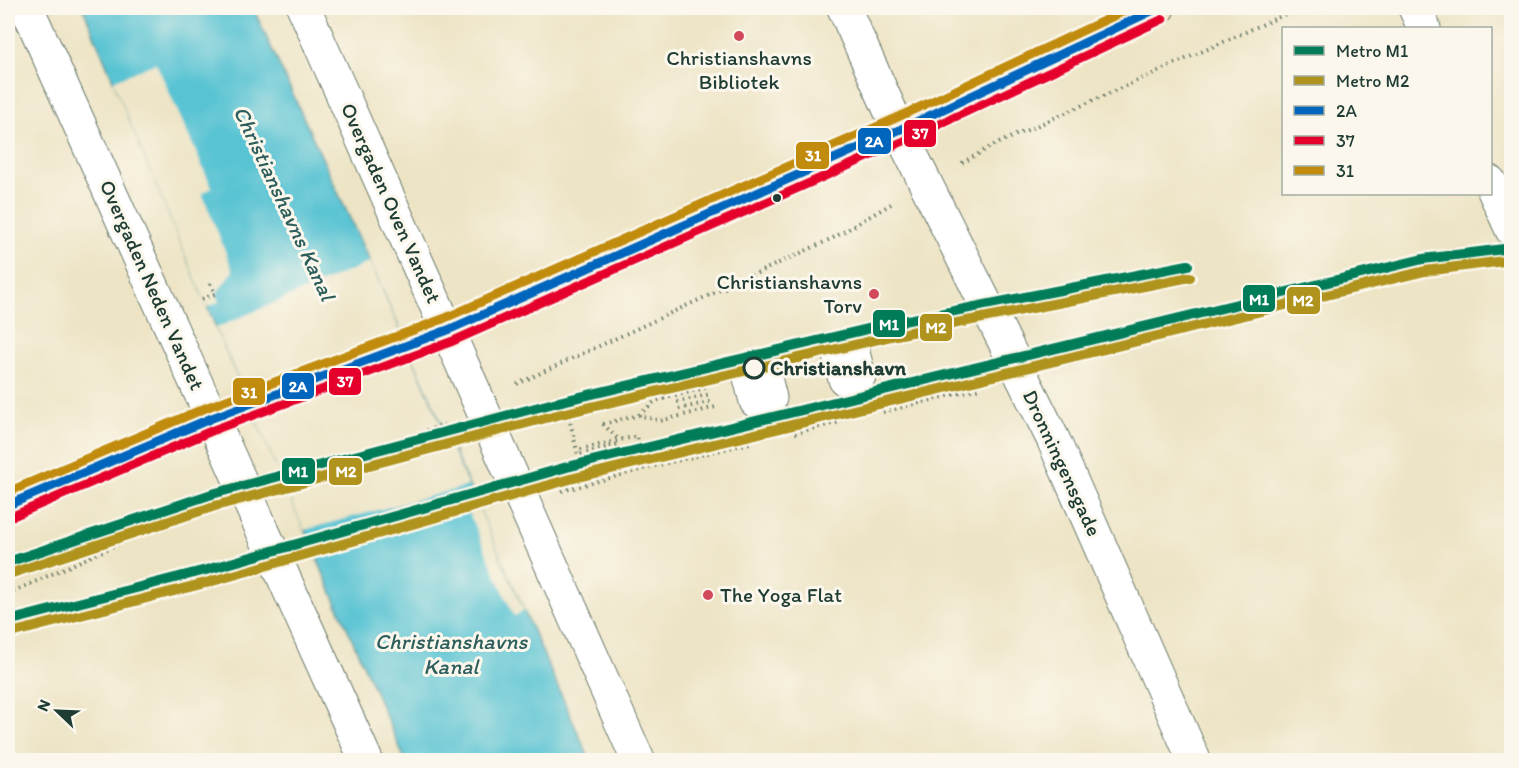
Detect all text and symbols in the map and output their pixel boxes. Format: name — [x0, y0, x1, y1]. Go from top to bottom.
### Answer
legend — [1282, 27, 1492, 195]
marker: Christianshavns Bibliotek — [732, 29, 746, 43]
text: Metro M1 — [1336, 40, 1408, 62]
place label: Christianshavns Bibliotek — [666, 45, 812, 94]
text: Metro M2 — [1336, 70, 1410, 92]
street label: Overgaden Oven Vandet — [336, 99, 447, 307]
text: 2A — [1336, 100, 1357, 122]
water label: Christianshavns Kanal — [228, 102, 342, 306]
line badge: 37 — [903, 119, 937, 148]
text: 37 — [912, 124, 928, 143]
line badge: 2A — [857, 127, 892, 155]
text: 37 — [1336, 130, 1355, 152]
text: 2A — [865, 132, 884, 151]
line badge: 31 — [795, 141, 830, 170]
text: 31 — [805, 146, 822, 165]
text: 31 — [1336, 160, 1354, 182]
street label: Overgaden Neden Vandet — [95, 176, 210, 394]
unlabelled marker — [771, 192, 783, 204]
place label: Christianshavns Torv — [716, 269, 862, 318]
line badge: M1 — [1242, 284, 1276, 313]
line badge: M2 — [1286, 286, 1321, 315]
marker: Christianshavns Torv — [867, 287, 881, 301]
text: M1 — [1249, 290, 1270, 309]
text: M2 — [1293, 291, 1314, 310]
line badge: M1 — [872, 309, 906, 338]
line badge: M2 — [919, 313, 953, 342]
text: M1 — [879, 315, 900, 334]
text: M2 — [926, 318, 947, 337]
place label: Christianshavn — [770, 355, 906, 380]
marker: Christianshavn — [743, 357, 765, 379]
line badge: 37 — [328, 367, 362, 396]
line badge: 2A — [281, 372, 315, 400]
text: 37 — [337, 372, 353, 391]
line badge: 31 — [232, 377, 266, 406]
text: 2A — [289, 377, 308, 396]
text: 31 — [241, 383, 258, 402]
street label: Dronningensgade — [1018, 386, 1107, 540]
line badge: M1 — [281, 457, 316, 485]
line badge: M2 — [328, 457, 363, 486]
text: M1 — [288, 462, 309, 481]
text: M2 — [336, 462, 357, 481]
place label: The Yoga Flat — [720, 582, 842, 607]
marker: The Yoga Flat — [701, 588, 715, 602]
water label: Christianshavns Kanal — [375, 628, 528, 680]
north arrow — [27, 681, 87, 741]
text: N — [33, 697, 55, 714]

